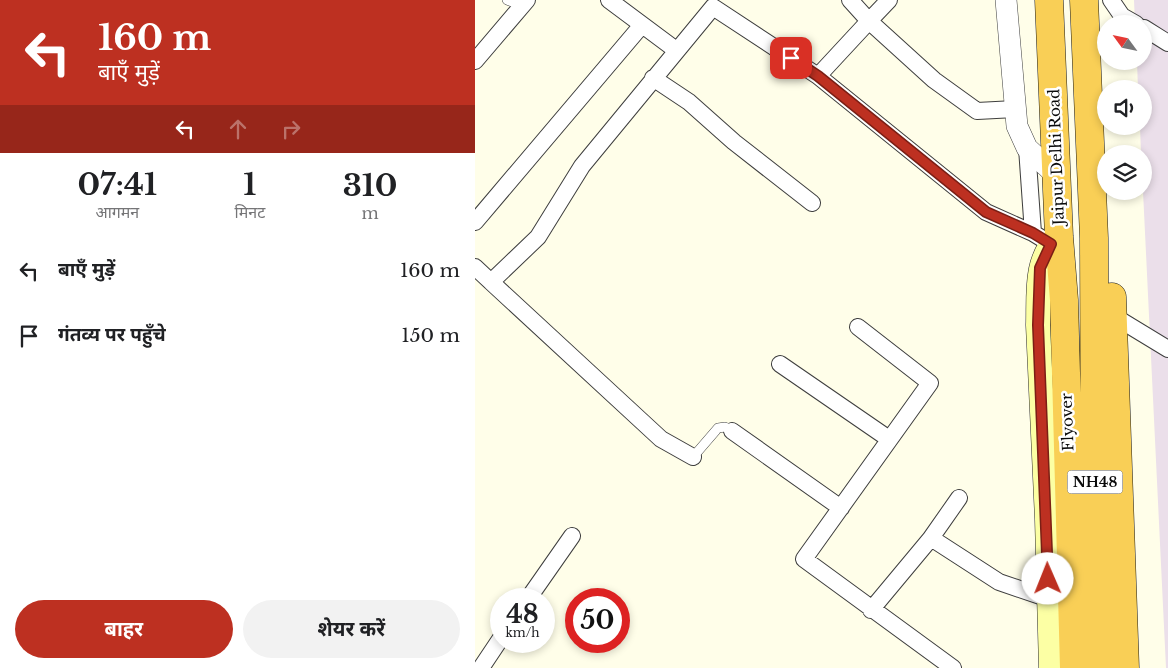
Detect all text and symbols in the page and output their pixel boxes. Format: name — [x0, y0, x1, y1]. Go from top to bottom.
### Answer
north arrow — [1097, 15, 1153, 70]
map controls — [1097, 15, 1152, 200]
text: 160 m — [98, 16, 211, 59]
icon: left — [15, 20, 80, 85]
pin — [770, 37, 812, 79]
icon: arrive — [777, 44, 805, 72]
text: बाएँ मुड़ें — [98, 59, 160, 86]
button: sound — [1097, 80, 1152, 135]
street label: Jaipur Delhi Road — [1044, 88, 1068, 228]
icon: left — [171, 115, 199, 143]
icon: ahead — [224, 115, 252, 143]
icon: right — [277, 115, 305, 143]
button: layers — [1097, 145, 1152, 200]
text: 07:41 — [77, 166, 157, 203]
text: 1 — [243, 166, 256, 203]
text: 310 — [343, 167, 398, 204]
text: आगमन — [95, 202, 139, 222]
text: मिनट — [235, 202, 265, 222]
text: m — [362, 203, 379, 223]
icon: left — [15, 257, 43, 285]
text: बाएँ मुड़ें — [58, 258, 115, 281]
text: 160 m — [400, 259, 460, 282]
icon: arrive — [15, 322, 43, 350]
text: गंतव्य पर पहुँचे — [58, 323, 166, 346]
text: 150 m — [401, 324, 460, 347]
street label: Flyover — [1056, 392, 1078, 451]
road number: NH48 — [1067, 471, 1123, 494]
position arrow — [1021, 552, 1073, 604]
speed limit sign: 50 — [565, 588, 630, 653]
text: 48 — [506, 599, 539, 630]
button: बाहर — [15, 600, 233, 658]
button: शेयर करें — [243, 600, 460, 658]
text: km/h — [505, 625, 540, 640]

